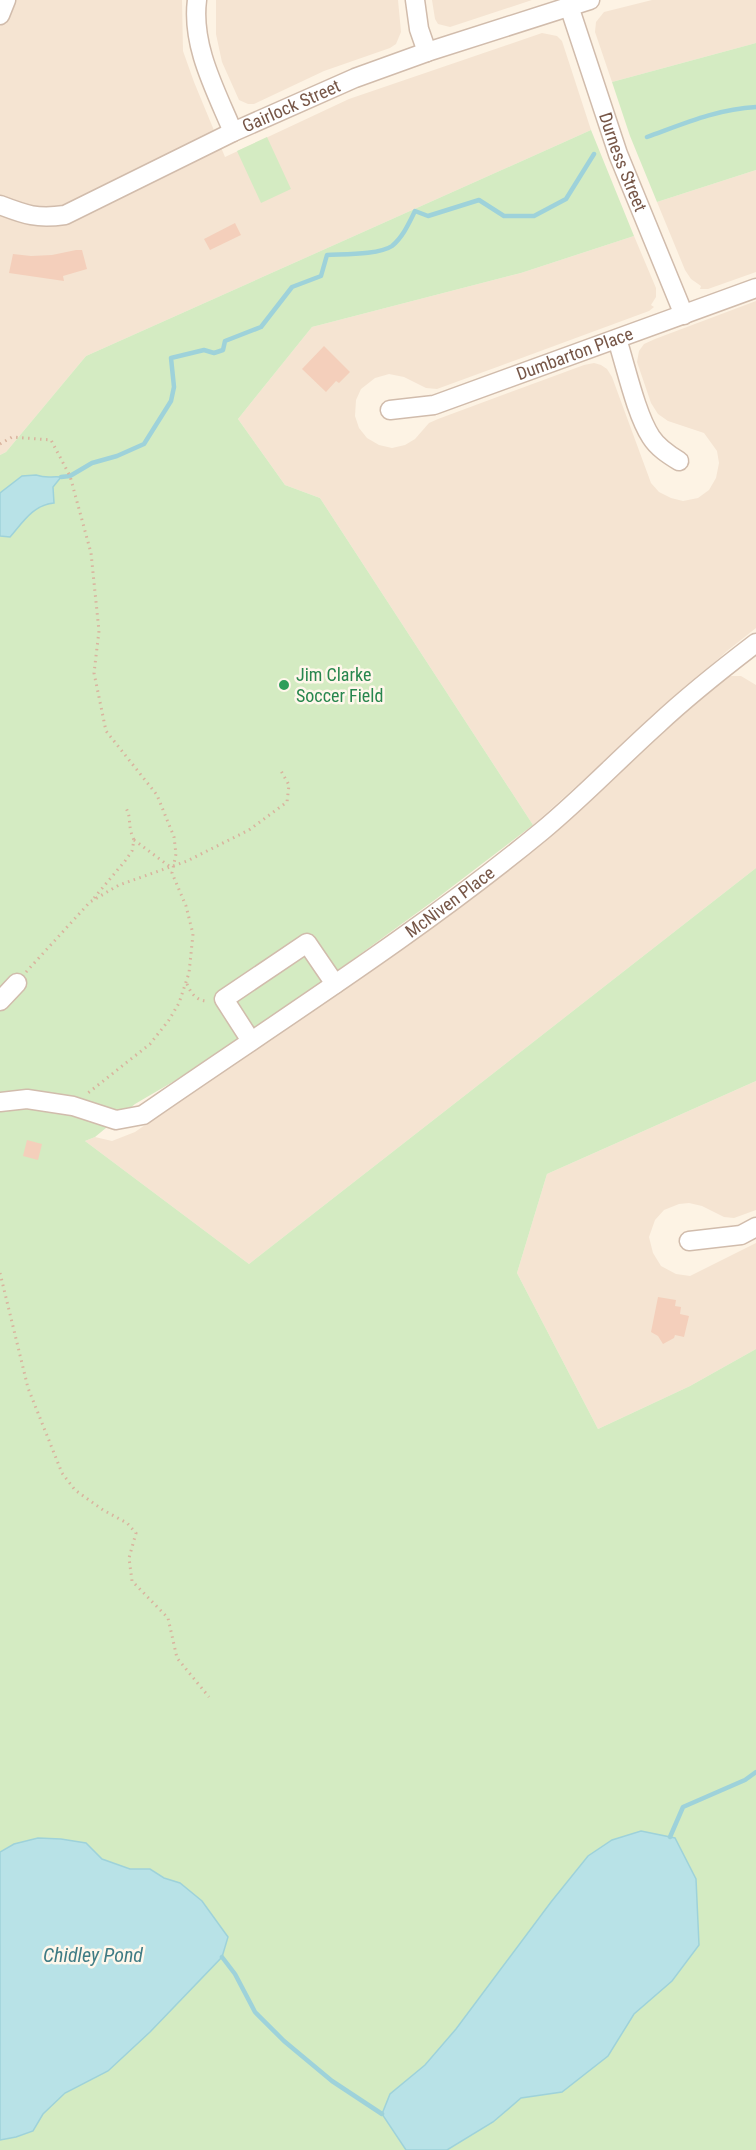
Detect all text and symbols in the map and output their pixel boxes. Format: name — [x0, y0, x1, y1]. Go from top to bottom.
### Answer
street label: Gairlock Street — [239, 75, 343, 137]
street label: Durness Street — [595, 110, 651, 215]
street label: Dumbarton Place — [513, 323, 636, 384]
place label: Jim Clarke Soccer Field — [296, 664, 383, 706]
marker: Jim Clarke Soccer Field — [277, 678, 291, 692]
street label: McNiven Place — [401, 862, 499, 942]
water label: Chidley Pond — [43, 1943, 143, 1967]

